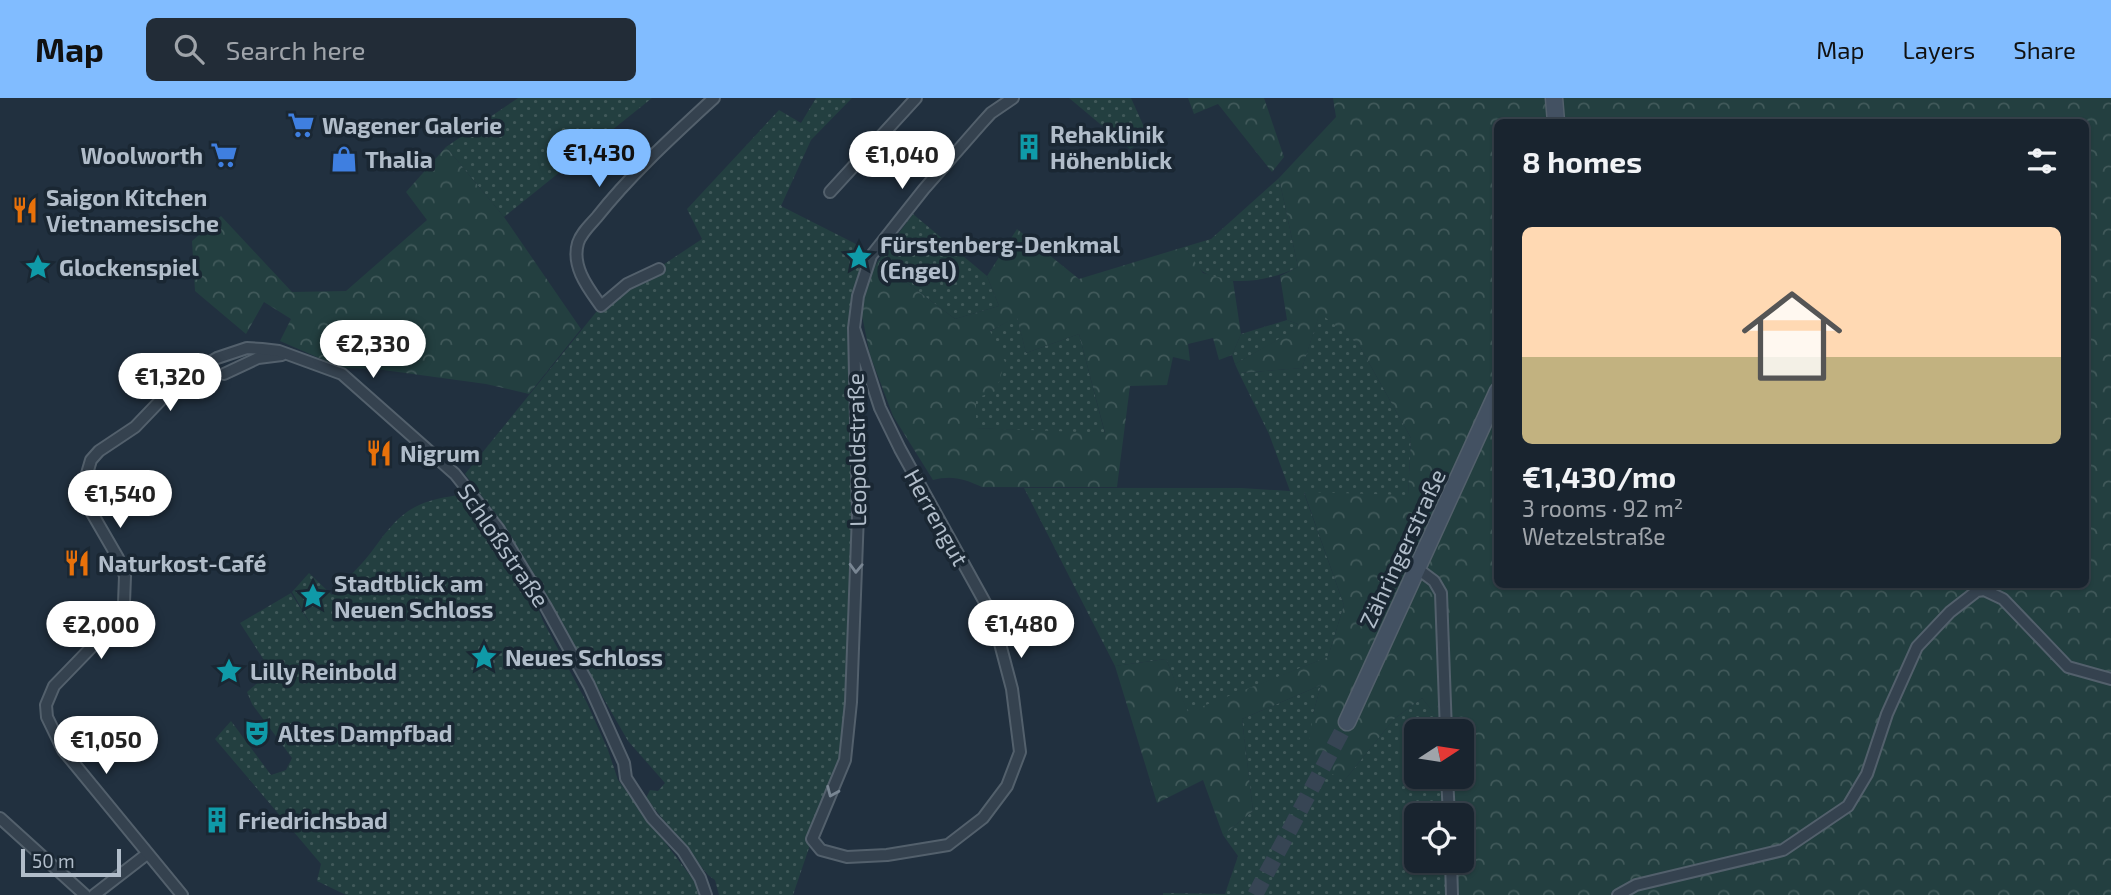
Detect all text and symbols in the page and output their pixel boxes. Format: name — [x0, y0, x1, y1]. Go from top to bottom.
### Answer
search box — [146, 18, 636, 81]
text: Map — [35, 29, 104, 69]
icon: search — [170, 30, 208, 68]
text: Search here — [226, 34, 365, 65]
text: Map — [1816, 35, 1864, 64]
text: Layers — [1902, 35, 1975, 64]
text: Share — [2013, 35, 2076, 64]
supermarket icon: Wagener Galerie — [286, 110, 316, 140]
place label: Wagener Galerie — [322, 111, 502, 139]
place label: Rehaklinik Höhenblick — [1050, 120, 1172, 174]
pin: €1,430 — [542, 130, 656, 189]
pin: €1,040 — [845, 132, 959, 191]
building icon: Rehaklinik Höhenblick — [1014, 132, 1044, 162]
text: €1,430 — [563, 138, 635, 166]
supermarket icon: Woolworth — [209, 140, 239, 170]
text: €1,040 — [865, 140, 939, 168]
place label: Woolworth — [81, 141, 203, 169]
icon: filters — [2023, 142, 2061, 180]
text: 8 homes — [1522, 143, 1642, 179]
shop icon: Thalia — [329, 144, 359, 174]
place label: Thalia — [365, 145, 433, 173]
place label: Saigon Kitchen Vietnamesische — [46, 183, 219, 237]
restaurant icon: Saigon Kitchen Vietnamesische — [10, 195, 40, 225]
place label: Fürstenberg-Denkmal (Engel) — [880, 230, 1120, 284]
place icon: Fürstenberg-Denkmal (Engel) — [844, 242, 874, 272]
place icon: Glockenspiel — [23, 252, 53, 282]
place label: Glockenspiel — [59, 253, 199, 281]
icon: home — [1729, 273, 1855, 399]
pin: €2,330 — [316, 320, 430, 380]
text: €2,330 — [336, 329, 410, 357]
pin: €1,320 — [113, 354, 227, 413]
text: €1,320 — [134, 362, 206, 390]
street label: Leopoldstraße — [841, 373, 871, 527]
restaurant icon: Nigrum — [364, 438, 394, 468]
place label: Nigrum — [400, 439, 480, 467]
text: €1,430/mo — [1522, 458, 1676, 494]
street label: Herrengut — [899, 464, 975, 570]
street label: Zähringerstraße — [1353, 464, 1451, 632]
pin: €1,540 — [63, 470, 177, 530]
street label: Schloßstraße — [452, 478, 556, 612]
text: €1,540 — [84, 479, 156, 507]
text: 3 rooms · 92 m² — [1522, 494, 1683, 522]
text: Wetzelstraße — [1522, 522, 1666, 550]
restaurant icon: Naturkost-Café — [62, 548, 92, 578]
place label: Naturkost-Café — [98, 549, 267, 577]
one-way arrow — [849, 563, 864, 574]
place label: Stadtblick am Neuen Schloss — [334, 569, 494, 623]
place icon: Stadtblick am Neuen Schloss — [298, 581, 328, 611]
pin: €1,480 — [964, 601, 1078, 660]
pin: €2,000 — [44, 602, 158, 661]
text: €1,480 — [984, 609, 1058, 637]
text: €2,000 — [62, 610, 140, 638]
place icon: Neues Schloss — [469, 642, 499, 672]
place label: Neues Schloss — [505, 643, 663, 671]
place icon: Lilly Reinbold — [214, 656, 244, 686]
place label: Lilly Reinbold — [250, 657, 397, 685]
pin: €1,050 — [49, 716, 163, 776]
theatre icon: Altes Dampfbad — [242, 718, 272, 748]
place label: Altes Dampfbad — [278, 719, 453, 747]
north arrow — [1404, 719, 1474, 789]
map controls — [1404, 719, 1474, 873]
text: €1,050 — [70, 725, 142, 753]
one-way arrow — [826, 786, 840, 798]
button: locate — [1404, 803, 1474, 873]
building icon: Friedrichsbad — [202, 805, 232, 835]
place label: Friedrichsbad — [238, 806, 388, 834]
scale bar — [21, 846, 121, 878]
text: 50 m — [32, 849, 75, 872]

